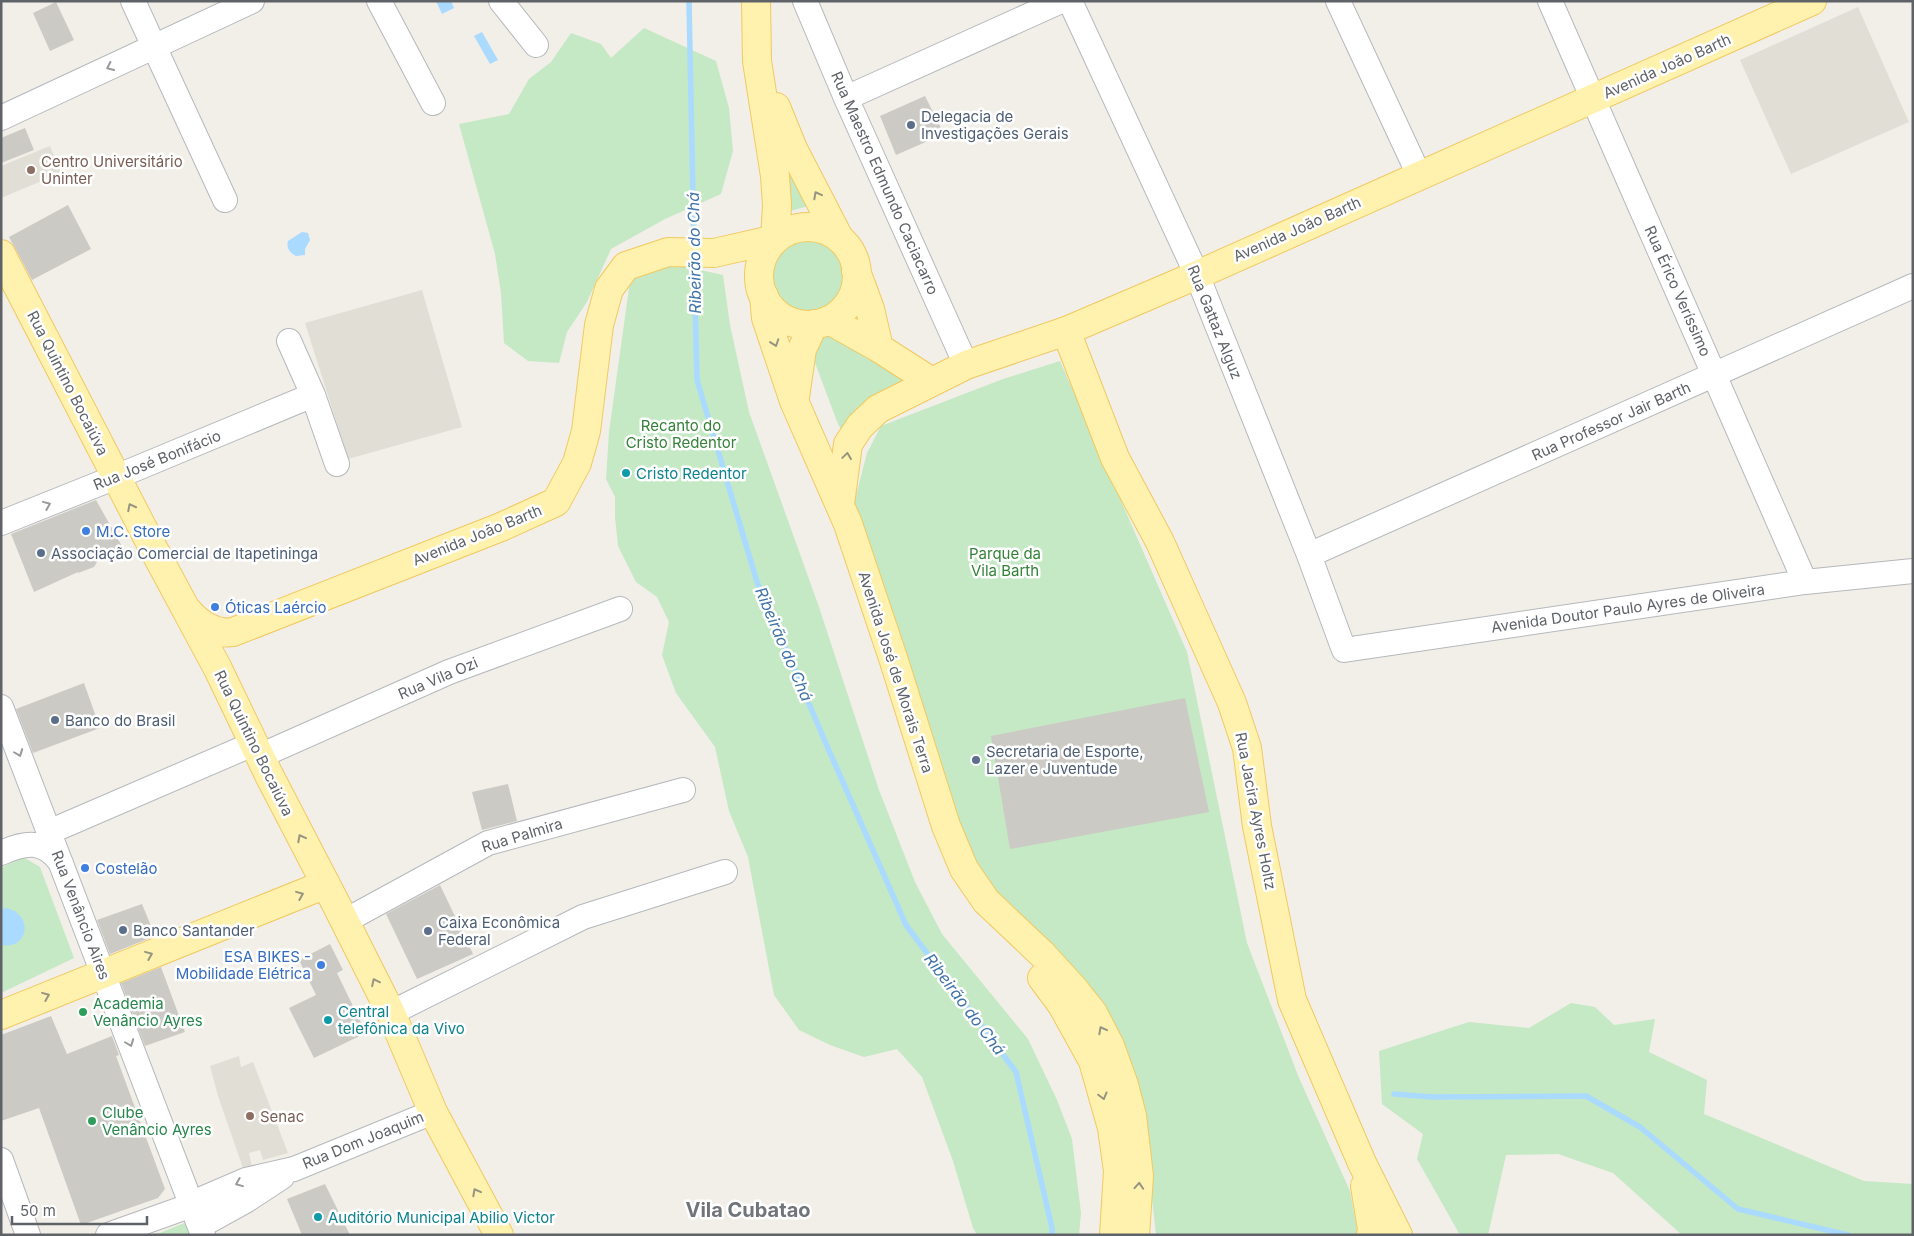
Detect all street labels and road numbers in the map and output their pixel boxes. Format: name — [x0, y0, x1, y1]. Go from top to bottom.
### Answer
street label: Avenida João Barth — [1600, 29, 1734, 103]
street label: Rua Maestro Edmundo Caciacarro — [827, 68, 943, 298]
street label: Avenida João Barth — [1230, 192, 1364, 266]
street label: Rua Érico Veríssimo — [1641, 223, 1715, 359]
street label: Rua Gattaz Alguz — [1183, 262, 1247, 382]
street label: Rua Quintino Bocaiúva — [23, 307, 113, 459]
street label: Rua Professor Jair Barth — [1529, 377, 1693, 465]
street label: Rua José Bonifácio — [90, 426, 224, 494]
street label: Avenida João Barth — [410, 500, 544, 570]
street label: Avenida José de Morais Terra — [854, 569, 938, 775]
street label: Avenida Doutor Paulo Ayres de Oliveira — [1490, 579, 1766, 637]
street label: Rua Vila Ozi — [395, 653, 481, 703]
street label: Rua Quintino Bocaiúva — [210, 667, 298, 819]
street label: Rua Jacira Ayres Holtz — [1231, 731, 1281, 891]
street label: Rua Palmira — [479, 814, 565, 856]
street label: Rua Venâncio Aires — [48, 848, 114, 983]
street label: Rua Dom Joaquim — [300, 1107, 426, 1173]

